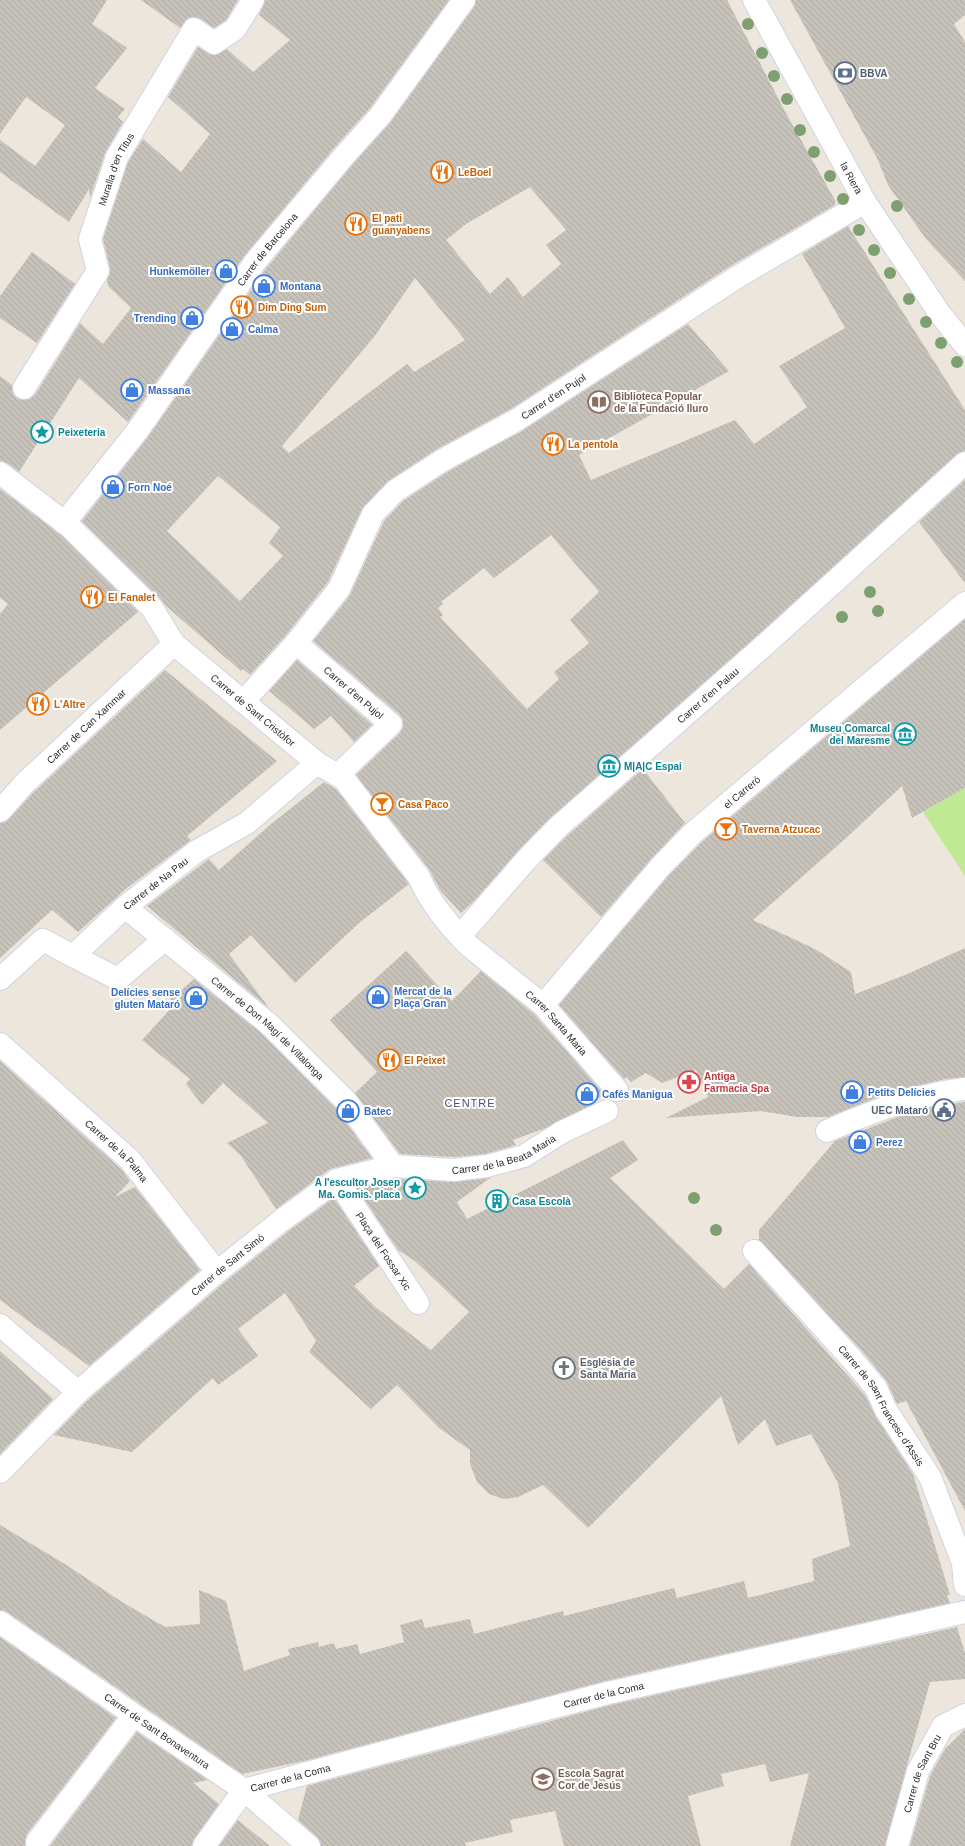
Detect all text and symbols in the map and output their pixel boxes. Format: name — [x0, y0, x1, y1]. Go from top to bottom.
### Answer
bank icon: BBVA — [832, 60, 858, 86]
place label: BBVA — [860, 68, 888, 79]
street label: Muralla d'en Titus — [96, 131, 136, 207]
restaurant icon: LeBoel — [429, 159, 455, 185]
street label: la Riera — [839, 160, 865, 196]
place label: LeBoel — [458, 167, 492, 178]
street label: Carrer de Barcelona — [235, 210, 300, 288]
restaurant icon: El pati guanyabens — [343, 211, 369, 237]
place label: El pati guanyabens — [372, 213, 431, 236]
shop icon: Hunkemöller — [213, 258, 239, 284]
place label: Hunkemöller — [149, 266, 210, 277]
shop icon: Montana — [251, 273, 277, 299]
place label: Montana — [280, 281, 322, 292]
restaurant icon: Dim Ding Sum — [229, 294, 255, 320]
place label: Dim Ding Sum — [258, 302, 326, 313]
shop icon: Trending — [179, 305, 205, 331]
place label: Trending — [134, 313, 176, 324]
shop icon: Calma — [219, 316, 245, 342]
place label: Calma — [248, 324, 278, 335]
street label: Carrer d'en Pujol — [519, 371, 588, 421]
shop icon: Massana — [119, 377, 145, 403]
place label: Massana — [148, 385, 191, 396]
library icon: Biblioteca Popular de la Fundació Iluro — [586, 389, 612, 415]
place label: Biblioteca Popular de la Fundació Iluro — [614, 391, 708, 414]
place icon: Peixeteria — [29, 419, 55, 445]
place label: Peixeteria — [58, 427, 106, 438]
restaurant icon: La pentola — [540, 431, 566, 457]
place label: La pentola — [568, 439, 618, 450]
shop icon: Forn Noé — [100, 474, 126, 500]
place label: Forn Noé — [128, 482, 172, 493]
restaurant icon: El Fanalet — [79, 584, 105, 610]
place label: El Fanalet — [108, 592, 156, 603]
street label: Carrer d'en Pujol — [322, 664, 386, 721]
street label: Carrer d'en Palau — [675, 665, 741, 725]
street label: Carrer de Sant Cristòfor — [209, 672, 298, 749]
street label: Carrer de Can Xammar — [44, 686, 128, 766]
restaurant icon: L'Altre — [25, 691, 51, 717]
place label: L'Altre — [54, 699, 86, 710]
museum icon: Museu Comarcal del Maresme — [892, 721, 918, 747]
place label: Museu Comarcal del Maresme — [810, 723, 890, 746]
museum icon: M|A|C Espai — [596, 753, 622, 779]
place label: M|A|C Espai — [624, 761, 682, 772]
street label: el Carreró — [721, 773, 763, 810]
bar icon: Casa Paco — [369, 791, 395, 817]
place label: Casa Paco — [398, 799, 449, 810]
bar icon: Taverna Atzucac — [713, 816, 739, 842]
place label: Taverna Atzucac — [742, 824, 821, 835]
street label: Carrer de Na Pau — [121, 855, 190, 912]
street label: Carrer de Don Magí de Villalonga — [209, 974, 327, 1082]
shop icon: Mercat de la Plaça Gran — [365, 984, 391, 1010]
shop icon: Delícies sense gluten Mataró — [183, 985, 209, 1011]
place label: Mercat de la Plaça Gran — [394, 986, 452, 1009]
place label: Delícies sense gluten Mataró — [111, 987, 180, 1010]
street label: Carrer Santa Maria — [524, 988, 590, 1058]
restaurant icon: El Peixet — [376, 1047, 402, 1073]
place label: El Peixet — [404, 1055, 446, 1066]
pharmacy icon: Antiga Farmacia Spa — [676, 1069, 702, 1095]
place label: Antiga Farmacia Spa — [704, 1071, 769, 1094]
shop icon: Petits Delícies — [839, 1079, 865, 1105]
shop icon: Cafés Manigua — [574, 1081, 600, 1107]
place label: Petits Delícies — [868, 1087, 936, 1098]
place label: Cafés Manigua — [602, 1089, 673, 1100]
district label: CENTRE — [444, 1097, 496, 1109]
public building icon: UEC Mataró — [931, 1097, 957, 1123]
shop icon: Batec — [335, 1098, 361, 1124]
place label: UEC Mataró — [871, 1105, 928, 1116]
place label: Batec — [364, 1106, 392, 1117]
street label: Carrer de la Palma — [83, 1117, 150, 1184]
shop icon: Perez — [847, 1129, 873, 1155]
street label: Carrer de la Beata Maria — [451, 1132, 558, 1176]
place label: Perez — [876, 1137, 903, 1148]
place icon: A l'escultor Josep Ma. Gomis. placa — [402, 1175, 428, 1201]
place label: A l'escultor Josep Ma. Gomis. placa — [315, 1177, 400, 1200]
building icon: Casa Escolà — [484, 1188, 510, 1214]
place label: Casa Escolà — [512, 1196, 571, 1207]
street label: Plaça del Fossar Xic — [354, 1210, 413, 1292]
street label: Carrer de Sant Simó — [188, 1231, 266, 1298]
street label: Carrer de Sant Francesc d'Assís — [836, 1343, 927, 1468]
church icon: Església de Santa Maria — [551, 1355, 577, 1381]
place label: Església de Santa Maria — [580, 1357, 637, 1380]
street label: Carrer de la Coma — [562, 1679, 645, 1710]
street label: Carrer de Sant Bonaventura — [102, 1691, 212, 1771]
street label: Carrer de Sant Bru — [901, 1732, 943, 1814]
street label: Carrer de la Coma — [249, 1761, 332, 1794]
school or university icon: Escola Sagrat Cor de Jesús — [530, 1766, 556, 1792]
place label: Escola Sagrat Cor de Jesús — [558, 1768, 625, 1791]

